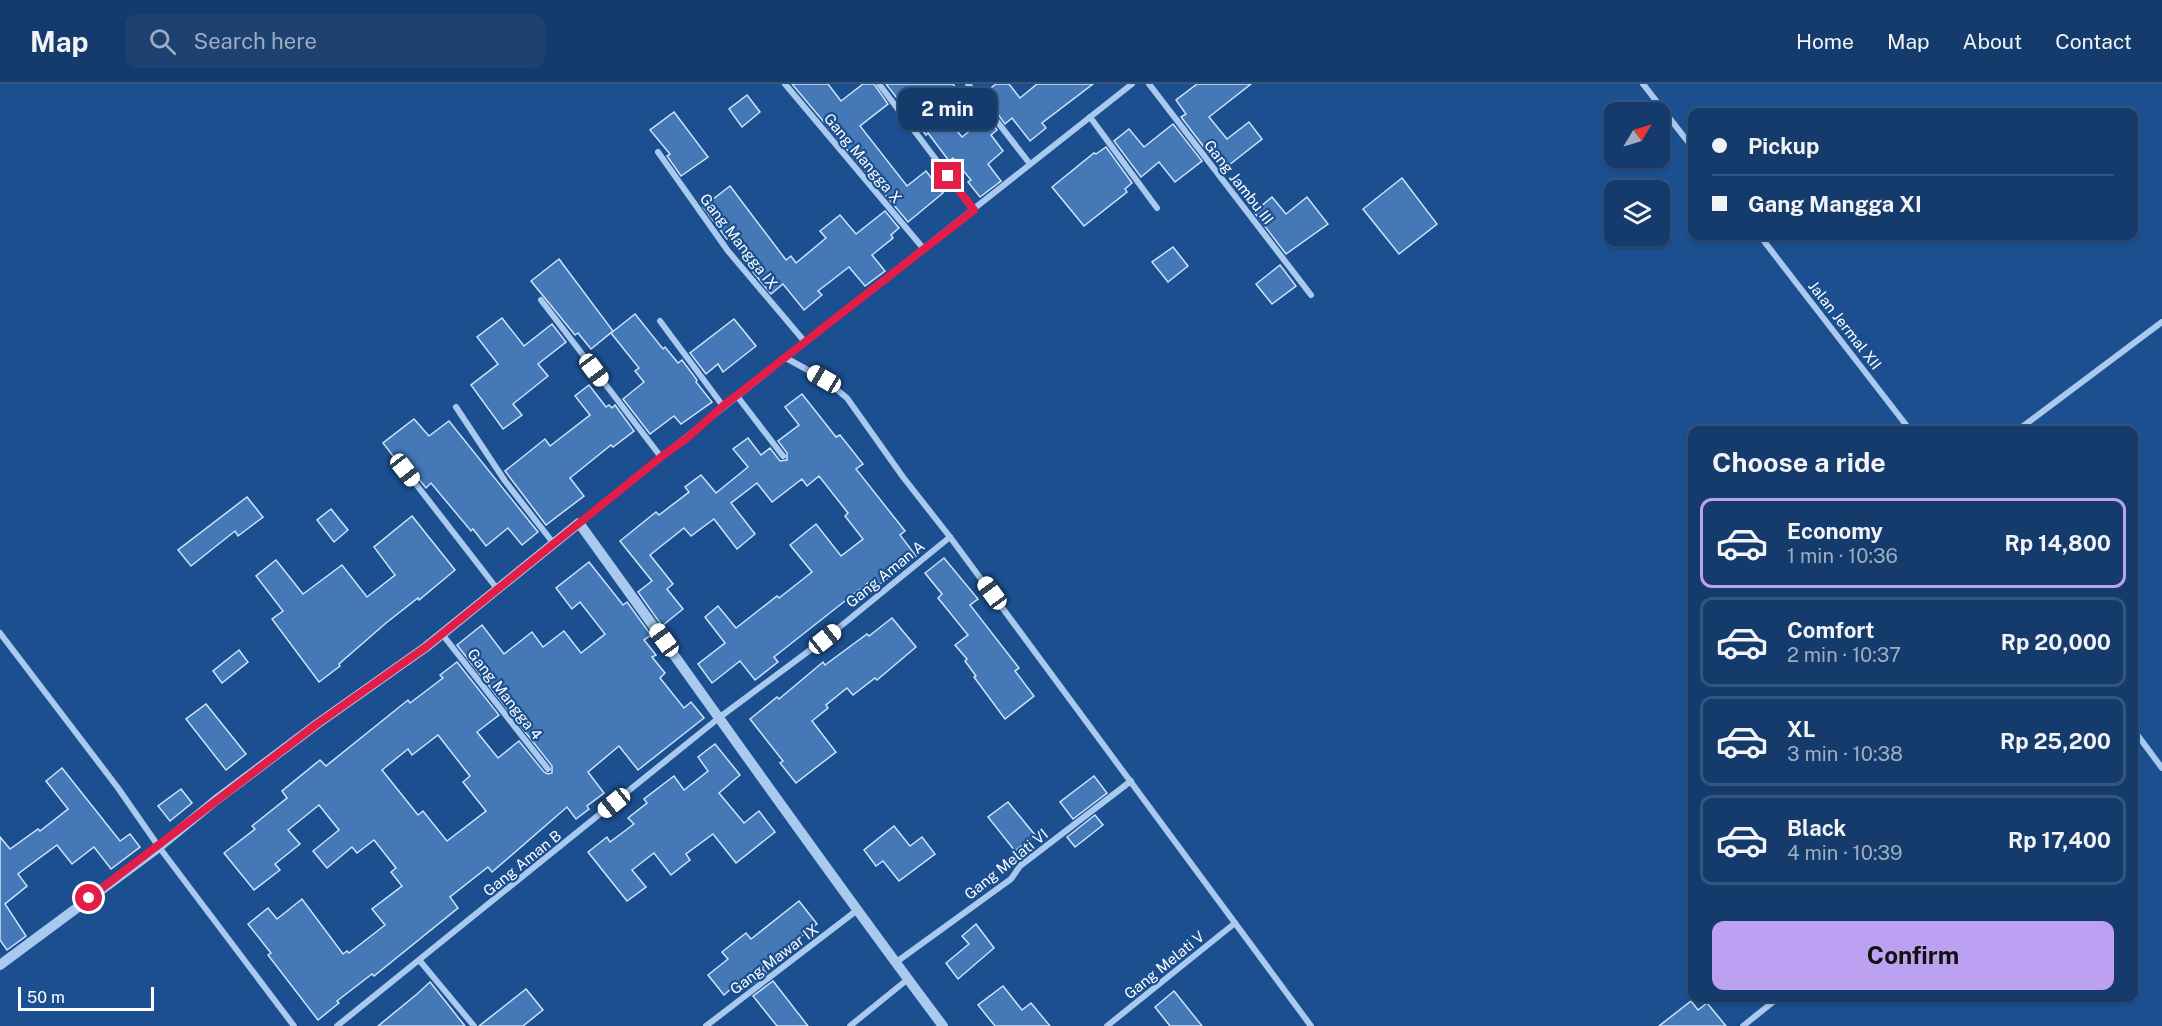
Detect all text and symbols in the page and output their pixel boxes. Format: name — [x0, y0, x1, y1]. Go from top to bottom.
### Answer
search box — [125, 14, 545, 68]
text: Map — [30, 25, 89, 58]
icon: search — [146, 25, 179, 58]
text: Search here — [194, 28, 317, 54]
text: Home — [1796, 29, 1854, 54]
text: Map — [1887, 29, 1930, 54]
text: About — [1963, 29, 2022, 54]
text: Contact — [2055, 29, 2132, 54]
callout: 2 min — [898, 89, 998, 131]
text: 2 min — [921, 97, 974, 121]
north arrow — [1604, 102, 1670, 168]
map controls — [1604, 102, 1670, 246]
street label: Gang Mangga X — [821, 110, 905, 206]
text: Pickup — [1748, 133, 1819, 159]
street label: Gang Jambu III — [1201, 137, 1277, 227]
route end — [934, 162, 961, 189]
button: layers — [1604, 180, 1670, 246]
street label: Gang Mangga IX — [697, 190, 781, 292]
text: Gang Mangga XI — [1748, 191, 1922, 217]
street label: Jalan Jermal XII — [1805, 277, 1885, 373]
car — [576, 350, 612, 390]
car — [804, 362, 844, 396]
text: Choose a ride — [1712, 446, 1886, 478]
car — [387, 450, 423, 490]
icon: car — [1715, 516, 1769, 570]
text: Economy — [1787, 518, 1883, 544]
text: Rp 14,800 — [2005, 530, 2111, 556]
street label: Gang Aman A — [842, 537, 928, 611]
text: 1 min · 10:36 — [1787, 544, 1898, 568]
car — [974, 573, 1010, 613]
icon: car — [1715, 615, 1769, 669]
text: Comfort — [1787, 617, 1874, 643]
car — [646, 620, 682, 660]
car — [805, 621, 845, 657]
text: Rp 20,000 — [2001, 629, 2111, 655]
text: 2 min · 10:37 — [1787, 643, 1901, 667]
street label: Gang Mangga 4 — [464, 645, 546, 743]
icon: car — [1715, 714, 1769, 768]
text: XL — [1787, 716, 1815, 742]
text: Rp 25,200 — [2000, 728, 2111, 754]
text: 3 min · 10:38 — [1787, 742, 1903, 766]
car — [594, 785, 634, 821]
icon: car — [1715, 813, 1769, 867]
text: Black — [1787, 815, 1846, 841]
street label: Gang Melati VI — [961, 825, 1051, 903]
street label: Gang Aman B — [480, 826, 564, 900]
text: Rp 17,400 — [2008, 827, 2111, 853]
text: 4 min · 10:39 — [1787, 841, 1902, 865]
route start — [75, 884, 102, 911]
street label: Gang Mawar IX — [727, 920, 821, 998]
button: Confirm — [1712, 921, 2114, 990]
street label: Gang Melati V — [1121, 928, 1207, 1002]
scale bar — [18, 984, 154, 1012]
text: 50 m — [27, 988, 65, 1007]

